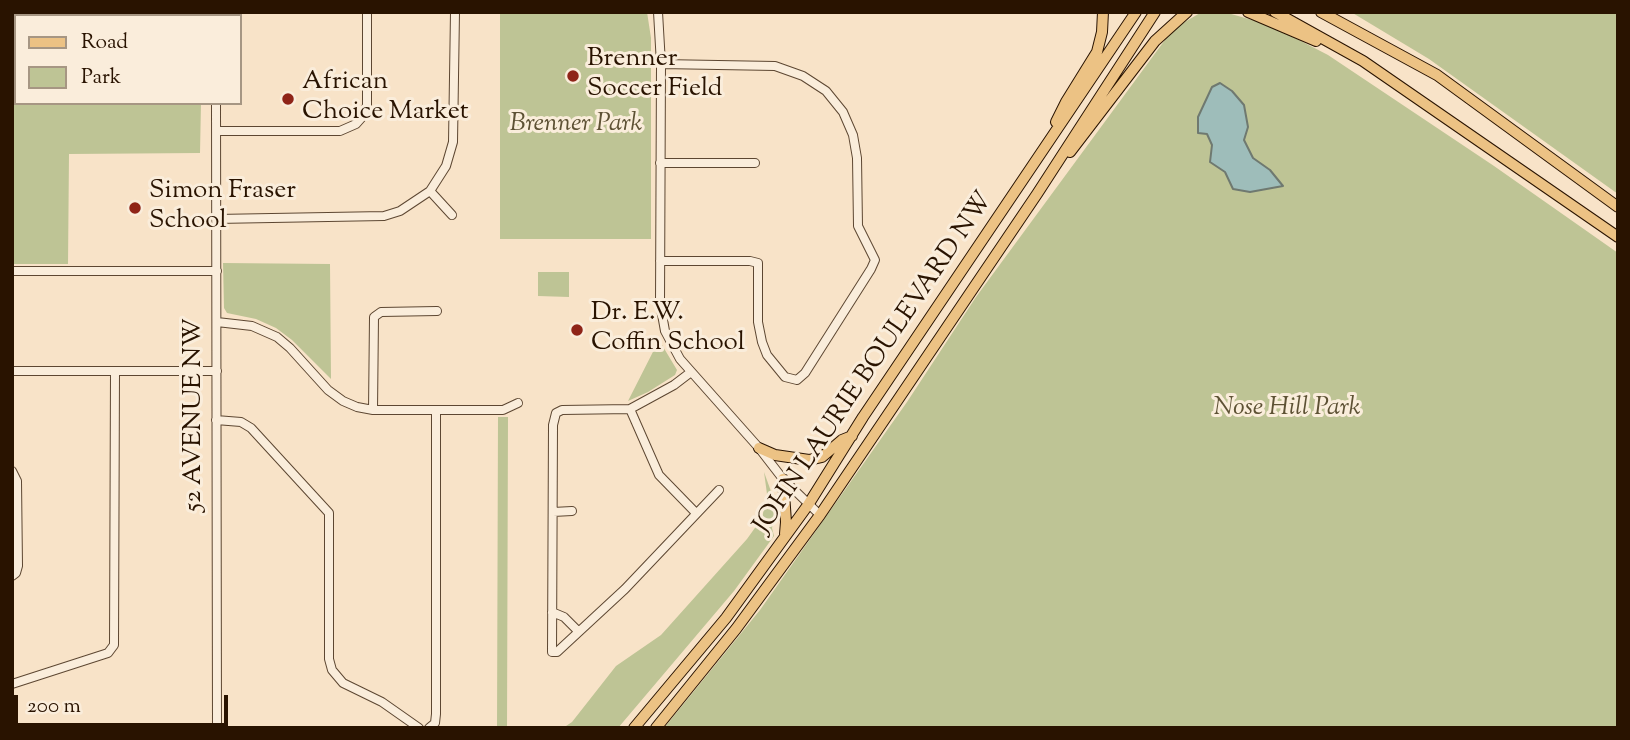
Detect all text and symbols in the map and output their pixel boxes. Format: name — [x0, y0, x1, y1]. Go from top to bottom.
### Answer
legend — [14, 14, 242, 105]
text: Road — [81, 28, 128, 58]
place label: Brenner Soccer Field — [587, 45, 723, 106]
text: Park — [81, 63, 121, 93]
place label: African Choice Market — [302, 68, 469, 130]
marker: Brenner Soccer Field — [565, 68, 581, 84]
marker: African Choice Market — [280, 91, 296, 107]
park label: Brenner Park — [510, 110, 642, 142]
place label: Simon Fraser School — [149, 177, 296, 238]
street label: JOHN LAURIE BOULEVARD NW — [749, 187, 1001, 541]
marker: Simon Fraser School — [127, 200, 143, 216]
place label: Dr. E.W. Coffin School — [591, 299, 745, 360]
street label: 52 AVENUE NW — [180, 318, 212, 512]
marker: Dr. E.W. Coffin School — [569, 322, 585, 338]
park label: Nose Hill Park — [1214, 394, 1360, 426]
scale bar — [18, 680, 231, 724]
text: 200 m — [27, 692, 81, 722]

